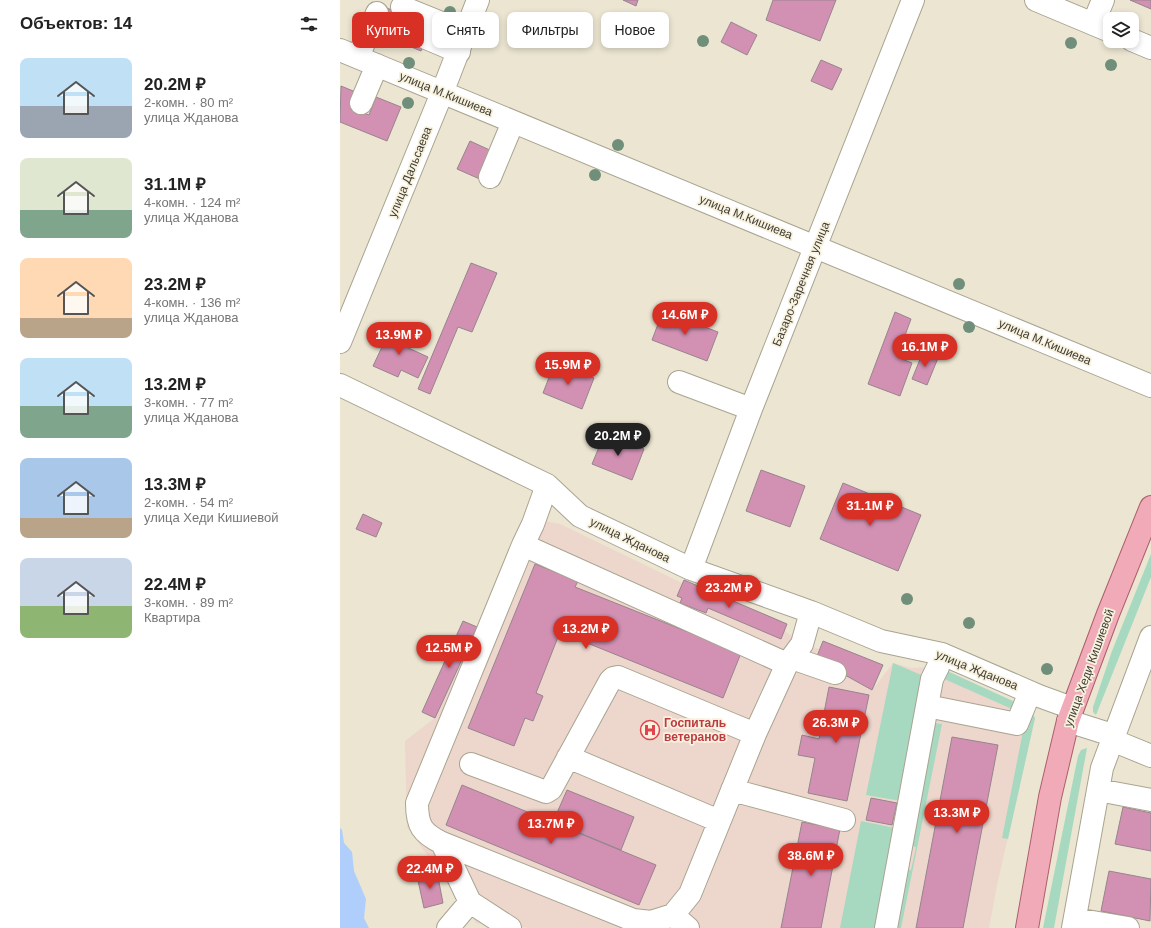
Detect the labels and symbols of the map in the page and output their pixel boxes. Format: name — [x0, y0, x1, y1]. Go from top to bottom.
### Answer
street label: улица М.Кишиева — [397, 69, 495, 119]
street label: улица Дальсаева — [385, 124, 435, 219]
street label: улица М.Кишиева — [697, 192, 795, 242]
street label: Базаро-Заречная улица — [770, 219, 833, 348]
pin: 14.6M ₽ — [648, 302, 722, 336]
street label: улица М.Кишиева — [997, 316, 1094, 368]
pin: 13.9M ₽ — [362, 322, 436, 356]
pin: 16.1M ₽ — [888, 334, 962, 368]
pin: 15.9M ₽ — [531, 352, 605, 386]
pin: 20.2M ₽ — [581, 423, 655, 457]
pin: 31.1M ₽ — [833, 493, 907, 527]
street label: улица Жданова — [588, 515, 673, 566]
pin: 23.2M ₽ — [692, 575, 766, 609]
street label: улица Хеди Кишиевой — [1061, 607, 1117, 729]
pin: 13.2M ₽ — [549, 616, 623, 650]
pin: 12.5M ₽ — [412, 635, 486, 669]
street label: улица Жданова — [934, 647, 1020, 693]
pin: 26.3M ₽ — [799, 710, 873, 744]
place label: Госпиталь ветеранов — [664, 716, 726, 744]
hospital icon: Госпиталь ветеранов — [639, 719, 661, 741]
pin: 13.3M ₽ — [920, 800, 994, 834]
pin: 13.7M ₽ — [514, 811, 588, 845]
pin: 38.6M ₽ — [774, 843, 848, 877]
pin: 22.4M ₽ — [393, 856, 467, 890]

